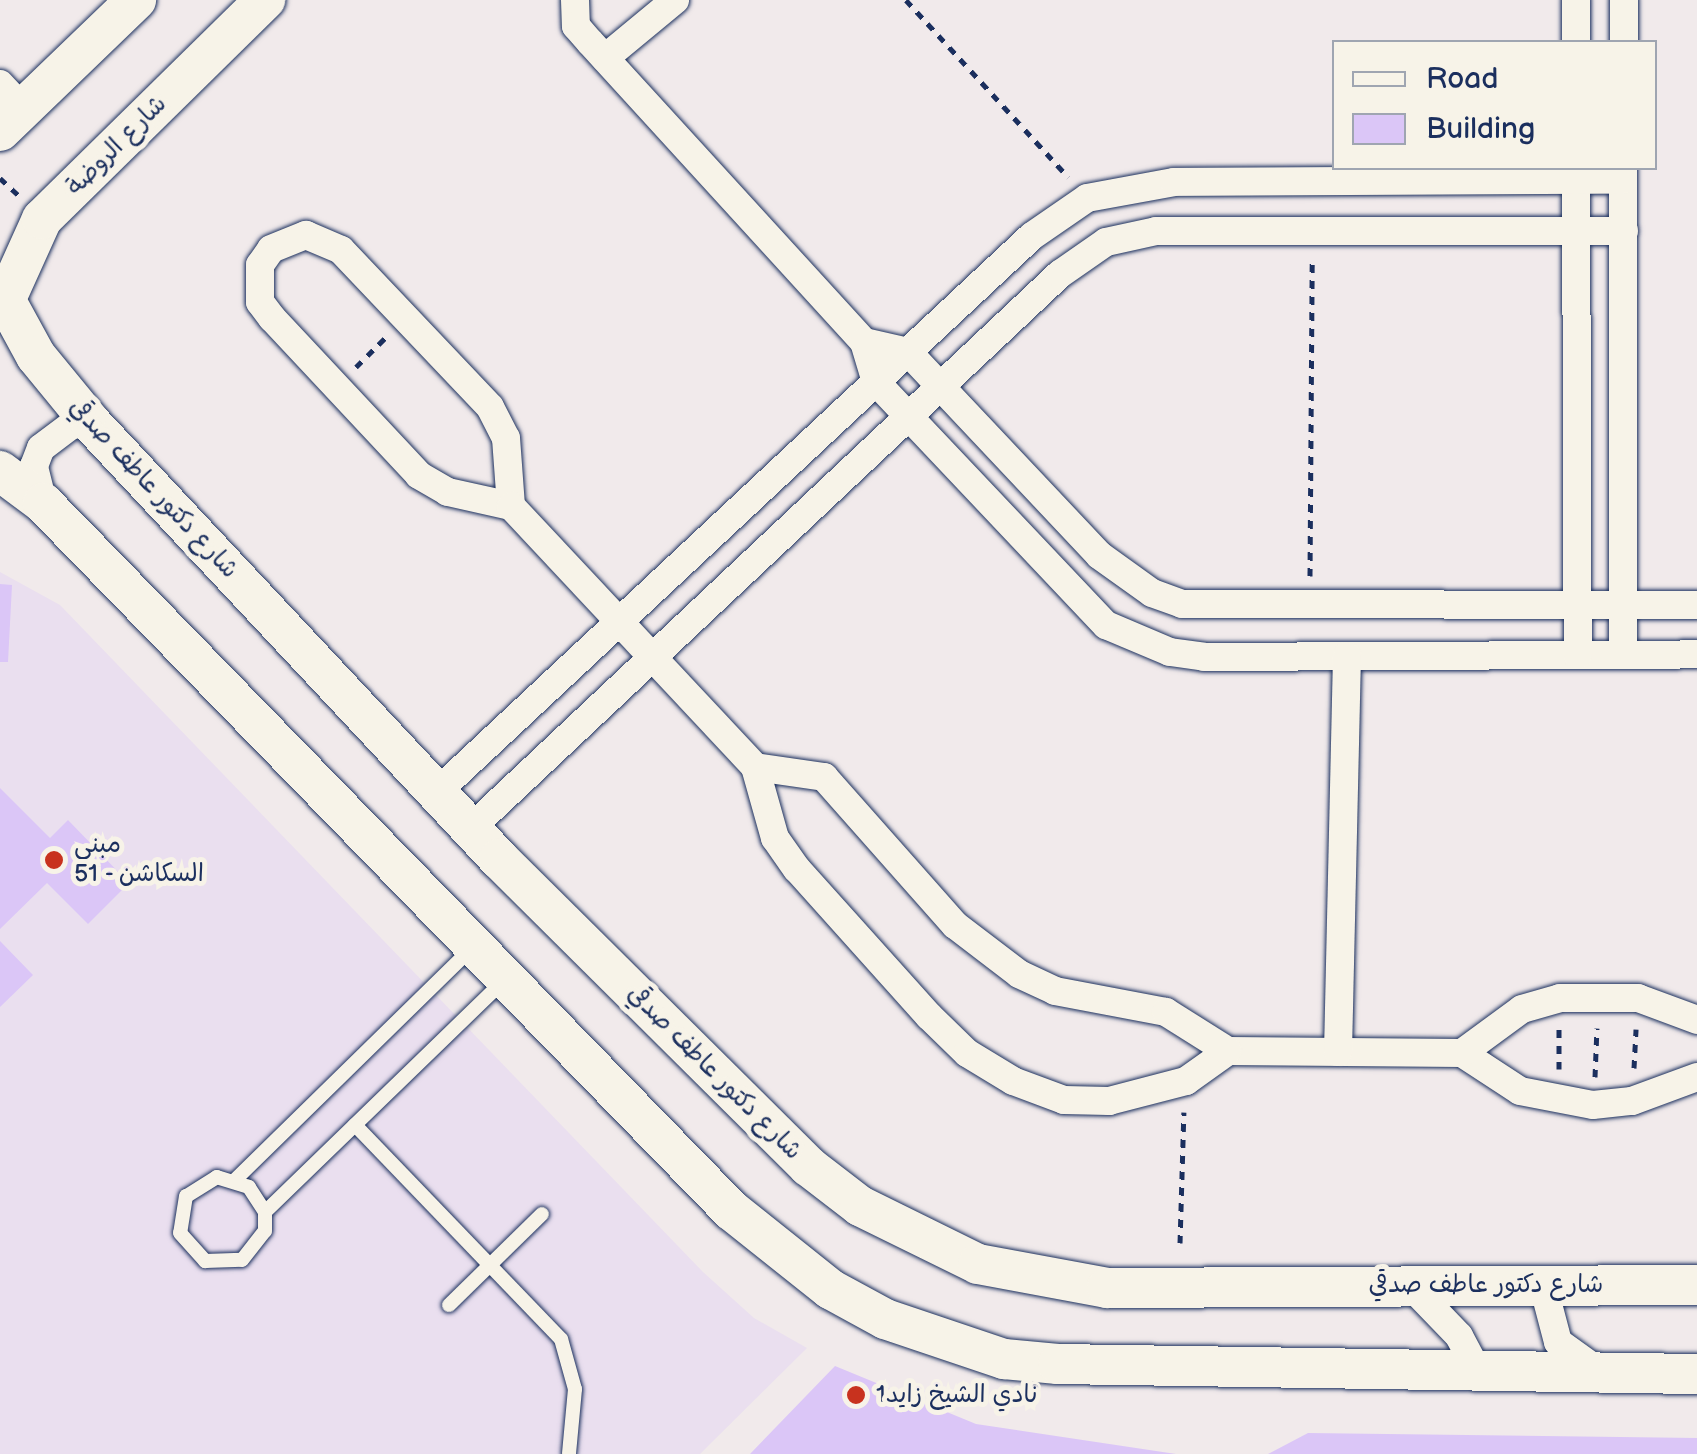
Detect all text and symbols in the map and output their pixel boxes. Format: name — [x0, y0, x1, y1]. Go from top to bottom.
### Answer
legend — [1332, 40, 1657, 170]
text: Road — [1426, 61, 1499, 97]
street label: شارع الروضة — [61, 90, 173, 202]
text: Building — [1426, 111, 1535, 147]
street label: شارع دكتور عاطف صدقي — [62, 393, 244, 585]
place label: مبنى السكاشن - 51 — [74, 831, 206, 890]
marker: مبنى السكاشن - 51 — [43, 849, 65, 871]
street label: شارع دكتور عاطف صدقي — [620, 979, 808, 1167]
street label: شارع دكتور عاطف صدقي — [1369, 1270, 1603, 1300]
place label: نادي الشيخ زايد1 — [876, 1380, 1038, 1410]
marker: نادي الشيخ زايد1 — [845, 1384, 867, 1406]

